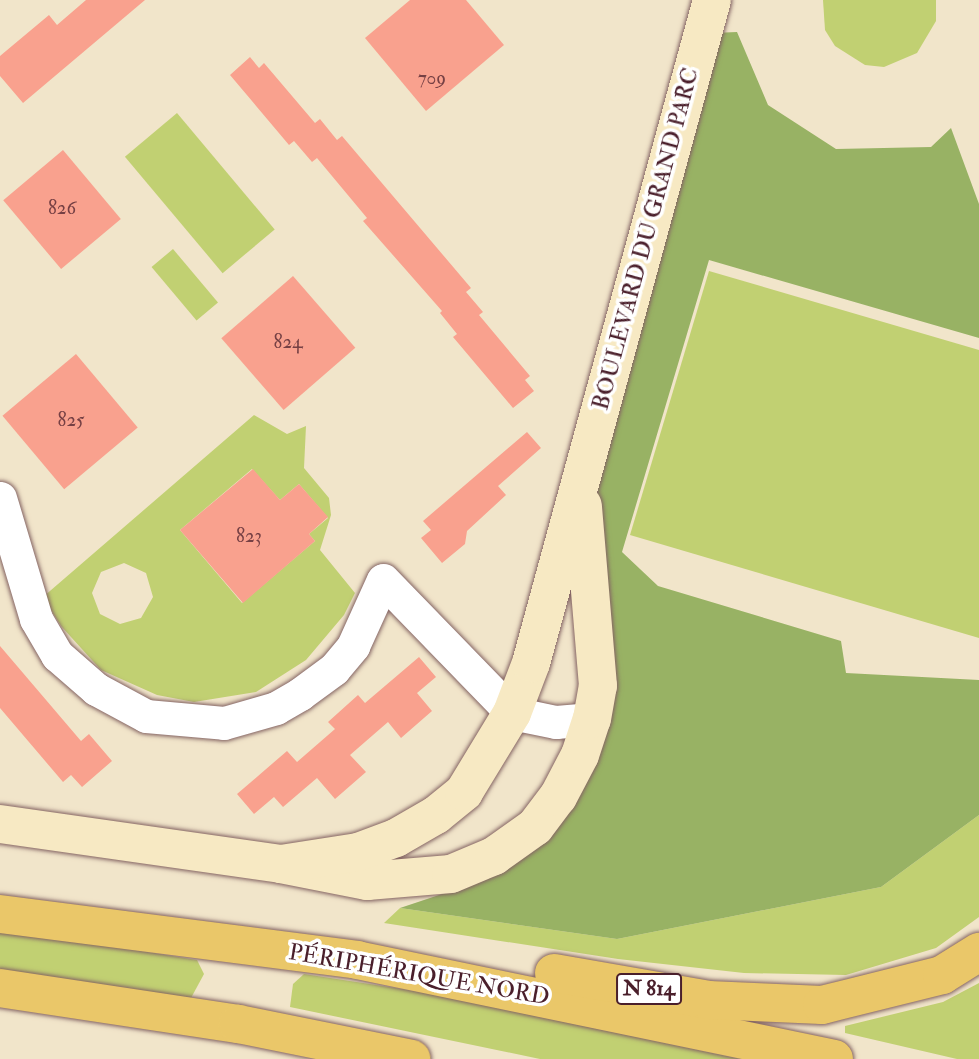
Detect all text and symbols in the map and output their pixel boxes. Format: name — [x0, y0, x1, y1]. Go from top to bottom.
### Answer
street label: BOULEVARD DU GRAND PARC — [587, 65, 705, 413]
house number: 709 — [418, 68, 446, 90]
house number: 826 — [48, 198, 76, 220]
house number: 824 — [274, 332, 302, 354]
house number: 825 — [58, 410, 84, 432]
house number: 823 — [236, 526, 262, 548]
street label: PÉRIPHÉRIQUE NORD — [287, 938, 551, 1012]
road number: N 814 — [616, 972, 682, 1006]

